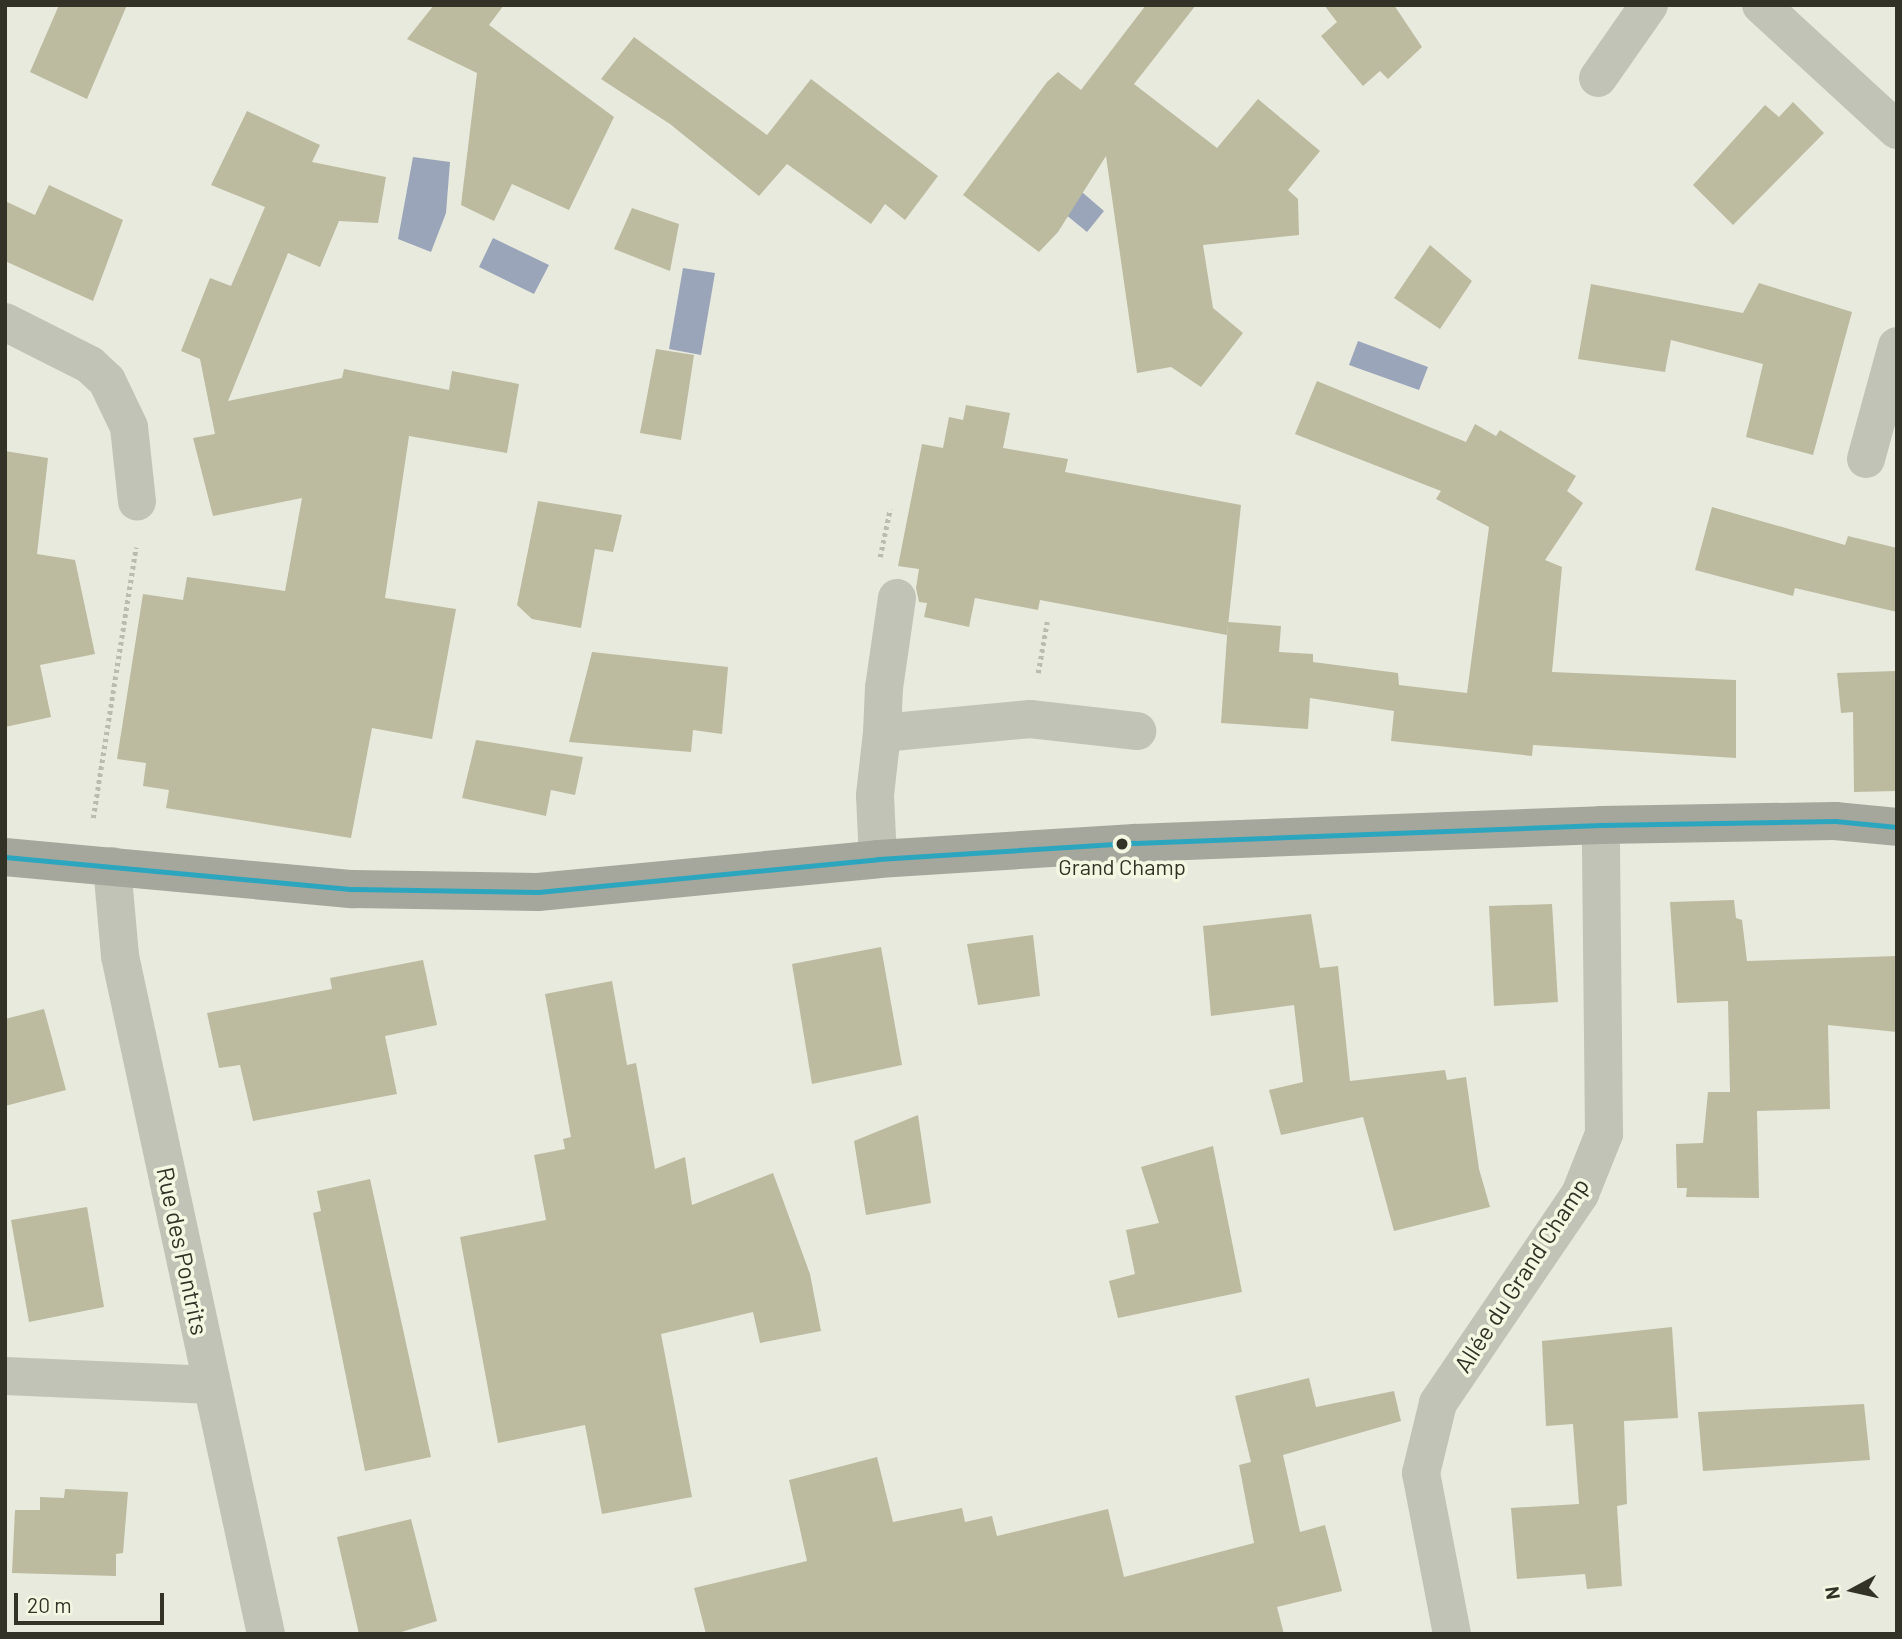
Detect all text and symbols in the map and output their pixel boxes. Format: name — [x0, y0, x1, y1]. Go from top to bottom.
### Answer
marker: Grand Champ — [1115, 837, 1129, 851]
place label: Grand Champ — [1058, 854, 1186, 880]
street label: Rue des Pontrits — [151, 1164, 215, 1338]
street label: Allée du Grand Champ — [1447, 1172, 1595, 1378]
north arrow — [1818, 1555, 1888, 1625]
scale bar — [18, 1580, 168, 1624]
text: N — [1819, 1585, 1844, 1601]
text: 20 m — [27, 1592, 72, 1617]

